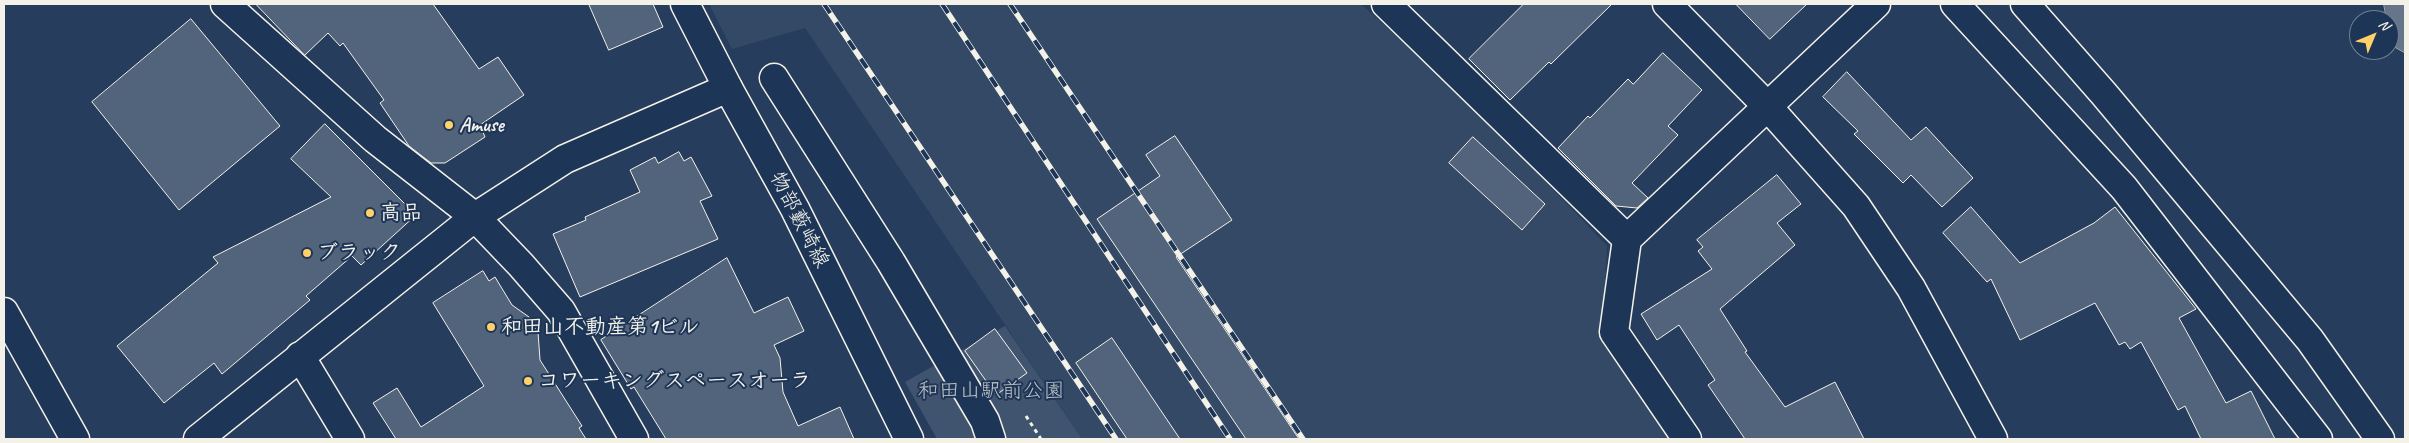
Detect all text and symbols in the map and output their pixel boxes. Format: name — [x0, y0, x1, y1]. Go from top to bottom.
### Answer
north arrow — [2349, 10, 2399, 60]
text: N — [2375, 16, 2393, 34]
place label: Amuse — [459, 112, 504, 138]
marker: Amuse — [443, 119, 455, 131]
street label: 物部藪崎線 — [764, 168, 834, 272]
place label: 高品 — [380, 200, 422, 226]
marker: 高品 — [364, 207, 376, 219]
place label: ブラック — [317, 240, 401, 266]
marker: ブラック — [301, 247, 313, 259]
place label: 和田山不動産第1ビル — [501, 314, 699, 340]
marker: 和田山不動産第1ビル — [485, 321, 497, 333]
place label: コワーキングスペースオーラ — [538, 368, 811, 394]
marker: コワーキングスペースオーラ — [522, 375, 534, 387]
park label: 和田山駅前公園 — [918, 378, 1064, 404]

